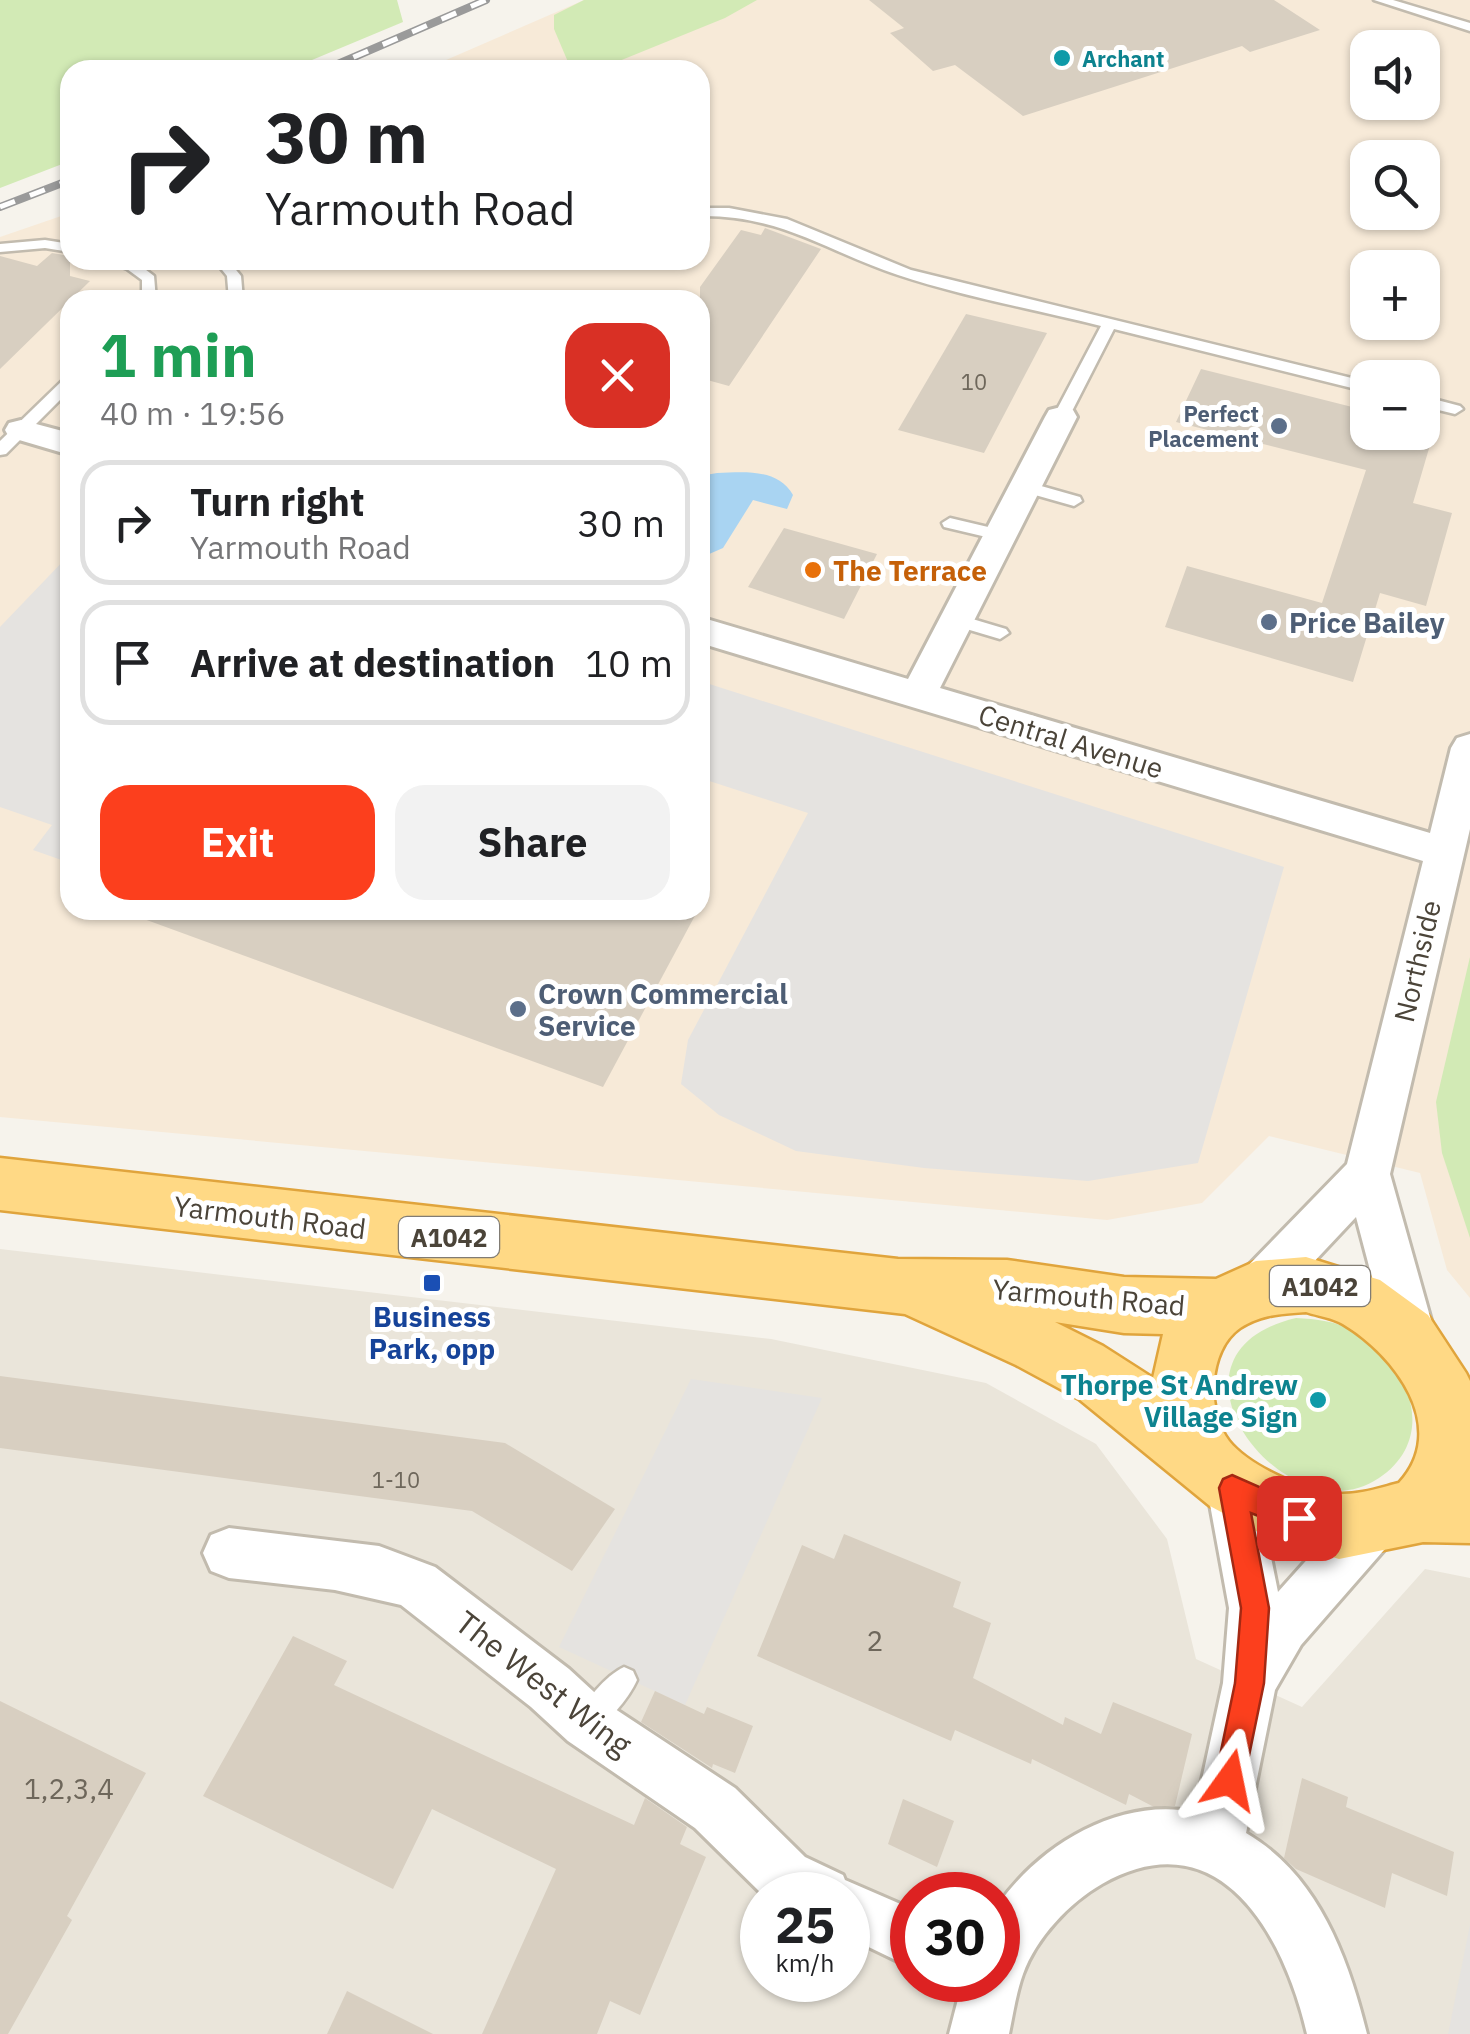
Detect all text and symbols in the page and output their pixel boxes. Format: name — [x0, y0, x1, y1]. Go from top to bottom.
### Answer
map controls — [1350, 30, 1440, 450]
button: sound — [1350, 30, 1440, 120]
place label: Archant — [1082, 44, 1164, 73]
marker: Archant — [1051, 47, 1073, 69]
text: 30 m — [265, 91, 428, 182]
icon: right — [100, 100, 230, 230]
button: search — [1350, 140, 1440, 230]
text: Yarmouth Road — [265, 179, 575, 237]
button: + — [1350, 250, 1440, 340]
text: 1 min — [100, 315, 257, 394]
button: close — [565, 323, 670, 428]
button: − — [1350, 360, 1440, 450]
house number: 10 — [961, 367, 987, 396]
text: 40 m · 19:56 — [100, 392, 286, 434]
place label: Perfect Placement — [1148, 399, 1259, 453]
marker: Perfect Placement — [1268, 415, 1290, 437]
text: Turn right — [190, 477, 365, 526]
icon: right — [105, 495, 160, 550]
text: 30 m — [577, 498, 665, 547]
text: Yarmouth Road — [190, 526, 411, 568]
place label: The Terrace — [833, 552, 987, 589]
marker: The Terrace — [802, 559, 824, 581]
place label: Price Bailey — [1289, 604, 1445, 641]
marker: Price Bailey — [1258, 611, 1280, 633]
icon: arrive — [105, 635, 160, 690]
text: Arrive at destination — [190, 638, 555, 687]
text: 10 m — [585, 638, 673, 687]
street label: Central Avenue — [974, 695, 1168, 787]
button: Exit — [100, 785, 375, 900]
button: Share — [395, 785, 670, 900]
street label: Northside — [1385, 896, 1449, 1026]
place label: Crown Commercial Service — [538, 975, 788, 1044]
marker: Crown Commercial Service — [507, 998, 529, 1020]
street label: Yarmouth Road — [172, 1187, 368, 1247]
road number: A1042 — [399, 1217, 499, 1257]
road number: A1042 — [1270, 1266, 1370, 1306]
street label: Yarmouth Road — [991, 1270, 1187, 1324]
marker: Business Park, opp — [421, 1272, 443, 1294]
place label: Business Park, opp — [369, 1298, 495, 1367]
place label: Thorpe St Andrew Village Sign — [1061, 1366, 1298, 1435]
marker: Thorpe St Andrew Village Sign — [1307, 1389, 1329, 1411]
house number: 1-10 — [372, 1465, 420, 1494]
pin — [1257, 1476, 1342, 1561]
icon: arrive — [1272, 1491, 1327, 1546]
street label: The West Wing — [447, 1601, 641, 1765]
house number: 2 — [867, 1622, 883, 1659]
position arrow — [1178, 1728, 1282, 1832]
house number: 1,2,3,4 — [24, 1770, 114, 1807]
speed limit sign: 30 — [890, 1872, 1020, 2002]
text: 25 — [775, 1892, 835, 1957]
text: km/h — [776, 1946, 834, 1979]

